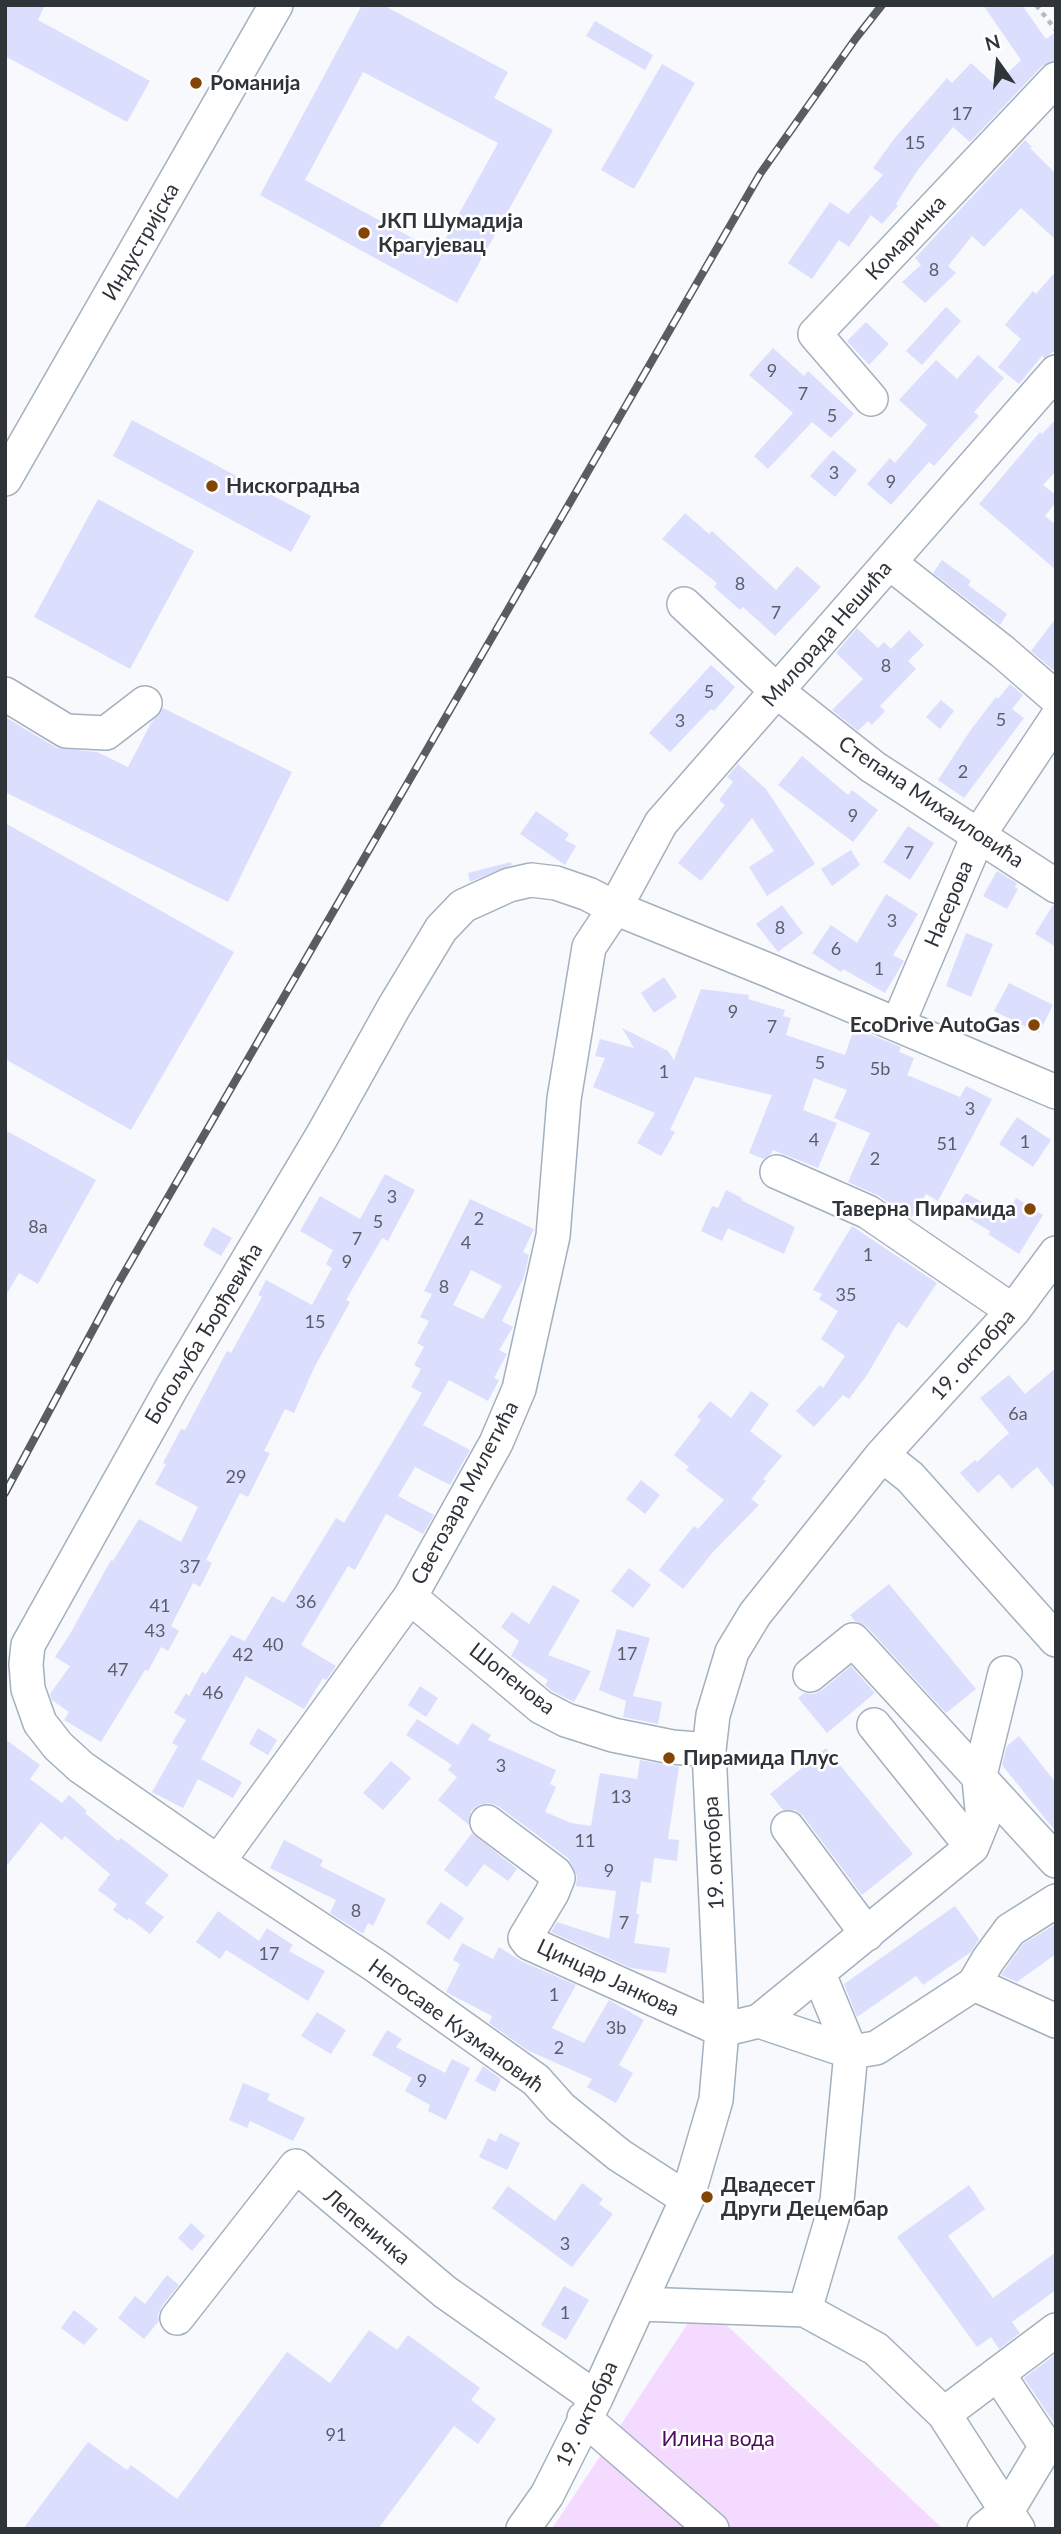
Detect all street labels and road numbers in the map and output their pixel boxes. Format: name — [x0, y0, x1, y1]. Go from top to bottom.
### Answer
street label: Индустријска — [97, 179, 185, 305]
street label: Комаричка — [861, 191, 951, 285]
street label: Милорада Нешића — [757, 556, 897, 712]
street label: Степана Михаиловића — [834, 731, 1028, 873]
street label: Насерова — [920, 857, 978, 951]
street label: Богољуба Ђорђевића — [140, 1239, 268, 1429]
street label: 19. октобра — [925, 1304, 1021, 1406]
street label: Светозара Милетића — [406, 1397, 524, 1589]
street label: Шопенова — [464, 1638, 560, 1720]
street label: 19. октобра — [698, 1795, 730, 1911]
street label: Цинцар Јанкова — [533, 1934, 683, 2022]
street label: Негосаве Кузмановић — [363, 1954, 549, 2098]
street label: Лепеничка — [319, 2184, 415, 2270]
street label: 19. октобра — [551, 2357, 623, 2471]

